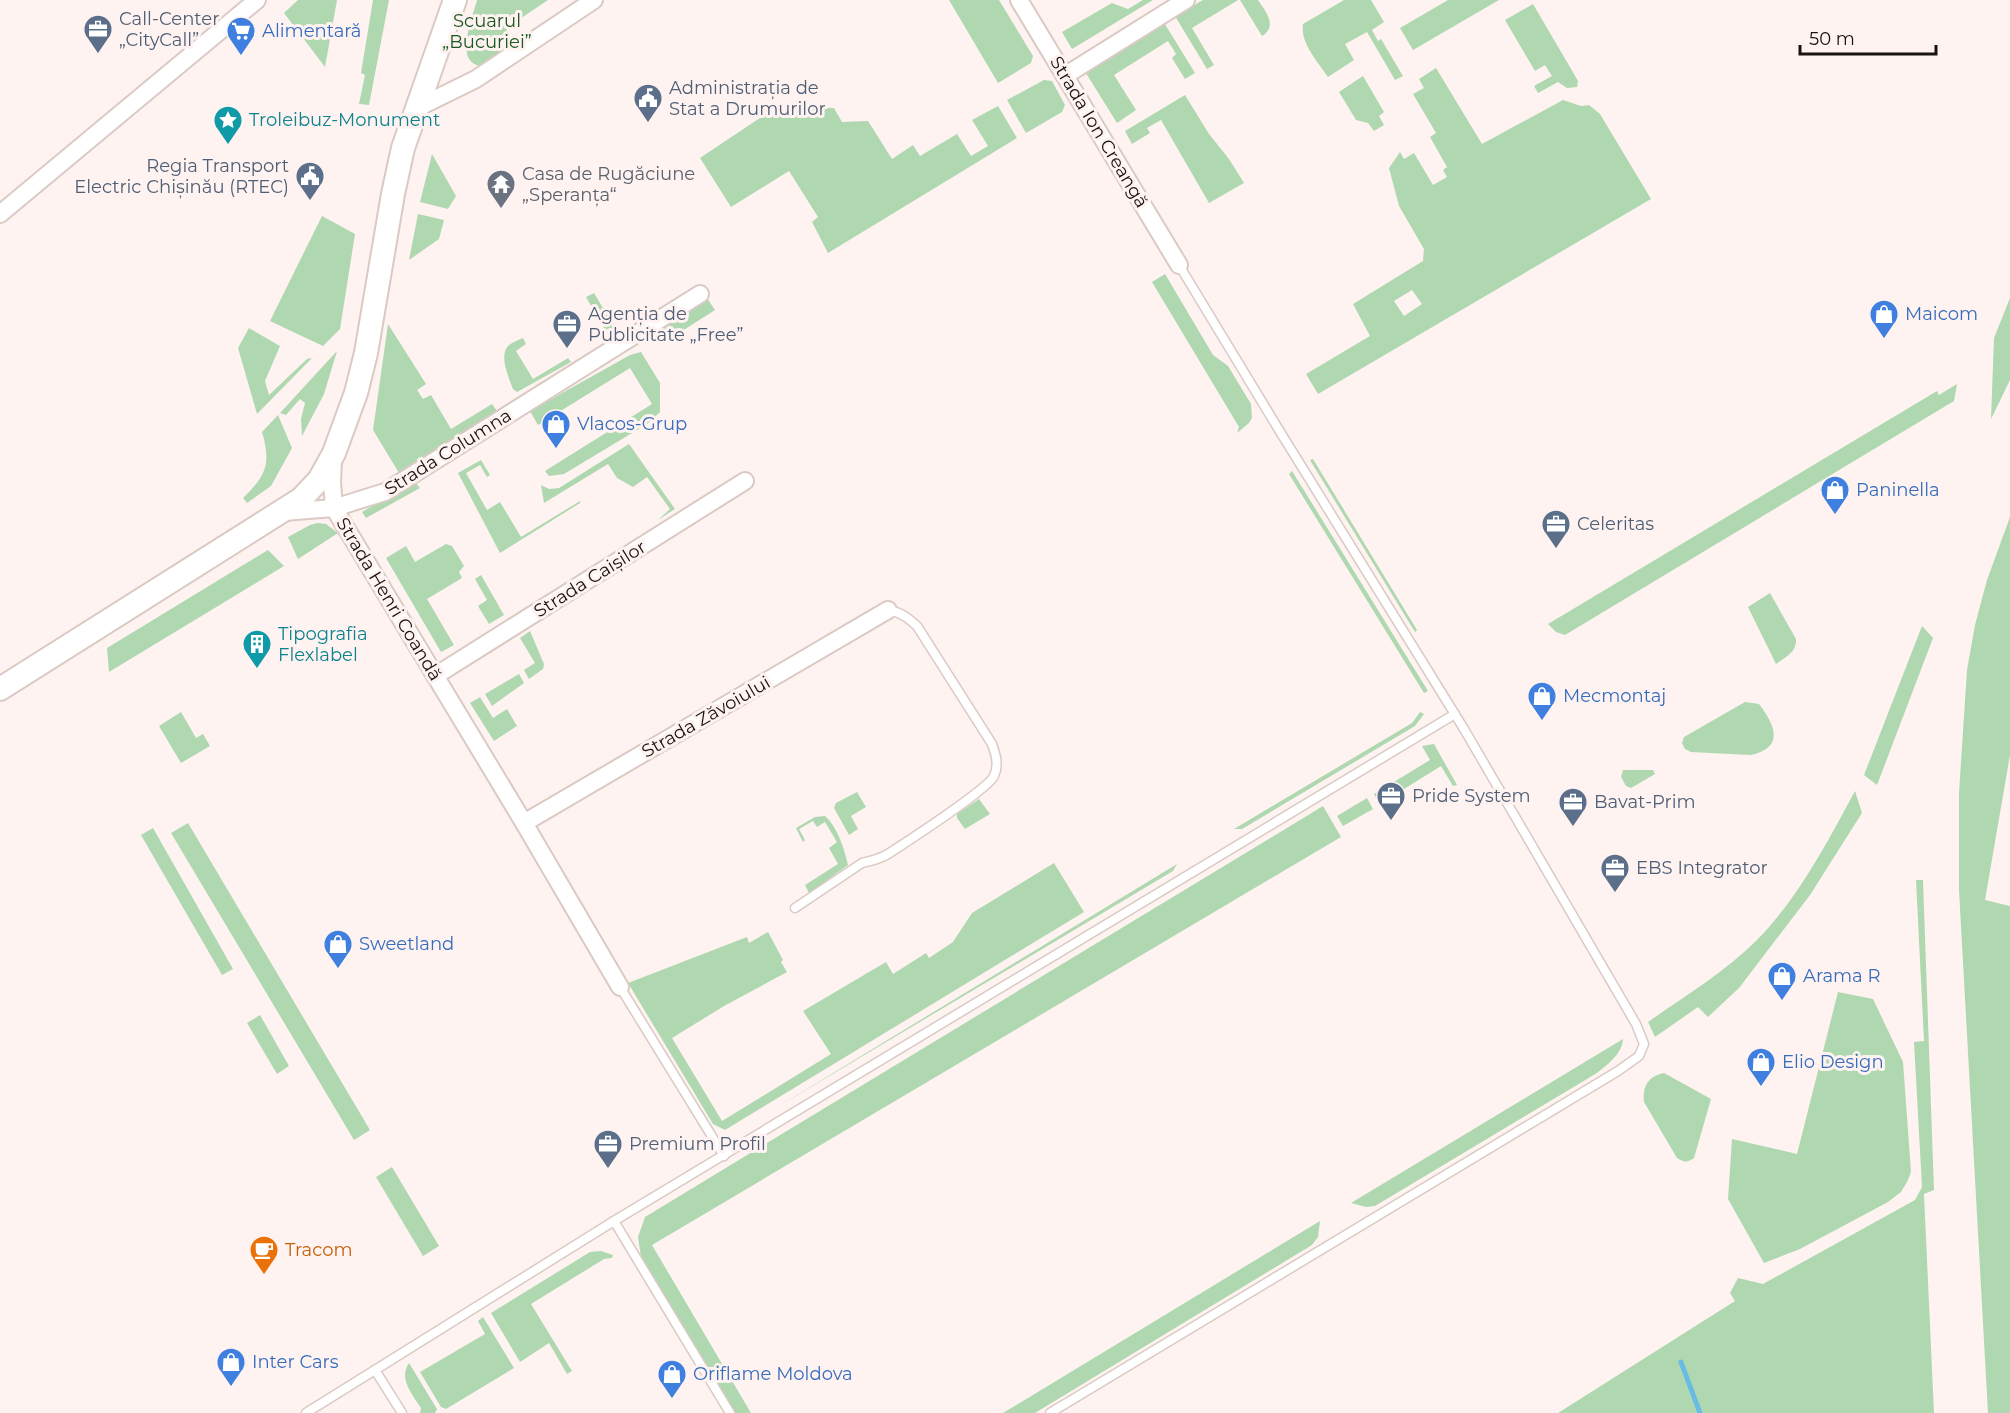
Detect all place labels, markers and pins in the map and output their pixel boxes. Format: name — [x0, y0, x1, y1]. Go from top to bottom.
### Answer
place label: Call-Center „CityCall” — [119, 8, 219, 51]
office icon: Call-Center „CityCall” — [82, 13, 114, 55]
supermarket icon: Alimentară — [225, 15, 257, 57]
place label: Alimentară — [262, 20, 361, 42]
place label: Administrația de Stat a Drumurilor — [669, 77, 826, 120]
public building icon: Administrația de Stat a Drumurilor — [632, 82, 664, 124]
place icon: Troleibuz-Monument — [212, 104, 244, 146]
place label: Troleibuz-Monument — [249, 109, 440, 131]
place label: Regia Transport Electric Chișinău (RTEC) — [74, 155, 289, 199]
public building icon: Regia Transport Electric Chișinău (RTEC) — [294, 160, 326, 202]
place label: Casa de Rugăciune „Speranța“ — [522, 163, 695, 207]
temple icon: Casa de Rugăciune „Speranța“ — [485, 168, 517, 210]
shop icon: Maicom — [1868, 298, 1900, 340]
place label: Agenția de Publicitate „Free” — [588, 303, 743, 346]
place label: Maicom — [1905, 303, 1978, 325]
office icon: Agenția de Publicitate „Free” — [551, 308, 583, 350]
shop icon: Vlacos-Grup — [540, 408, 572, 450]
place label: Vlacos-Grup — [577, 413, 687, 435]
shop icon: Paninella — [1819, 474, 1851, 516]
place label: Paninella — [1856, 479, 1940, 501]
office icon: Celeritas — [1540, 508, 1572, 550]
place label: Celeritas — [1577, 513, 1654, 535]
place label: Tipografia Flexlabel — [278, 623, 368, 666]
building icon: Tipografia Flexlabel — [241, 628, 273, 670]
shop icon: Mecmontaj — [1526, 680, 1558, 722]
place label: Mecmontaj — [1563, 685, 1666, 707]
office icon: Pride System — [1375, 780, 1407, 822]
place label: Pride System — [1412, 785, 1531, 807]
office icon: Bavat-Prim — [1557, 786, 1589, 828]
place label: Bavat-Prim — [1594, 791, 1696, 813]
office icon: EBS Integrator — [1599, 852, 1631, 894]
place label: EBS Integrator — [1636, 857, 1768, 879]
shop icon: Sweetland — [322, 928, 354, 970]
place label: Sweetland — [359, 933, 454, 955]
shop icon: Arama R — [1766, 960, 1798, 1002]
place label: Arama R — [1803, 965, 1880, 987]
shop icon: Elio Design — [1745, 1046, 1777, 1088]
place label: Elio Design — [1782, 1051, 1884, 1073]
office icon: Premium Profil — [592, 1128, 624, 1170]
place label: Premium Profil — [629, 1133, 766, 1155]
cafe icon: Tracom — [248, 1234, 280, 1276]
place label: Tracom — [285, 1239, 353, 1261]
shop icon: Inter Cars — [215, 1346, 247, 1388]
place label: Inter Cars — [252, 1351, 339, 1373]
shop icon: Oriflame Moldova — [656, 1358, 688, 1400]
place label: Oriflame Moldova — [693, 1363, 853, 1385]

